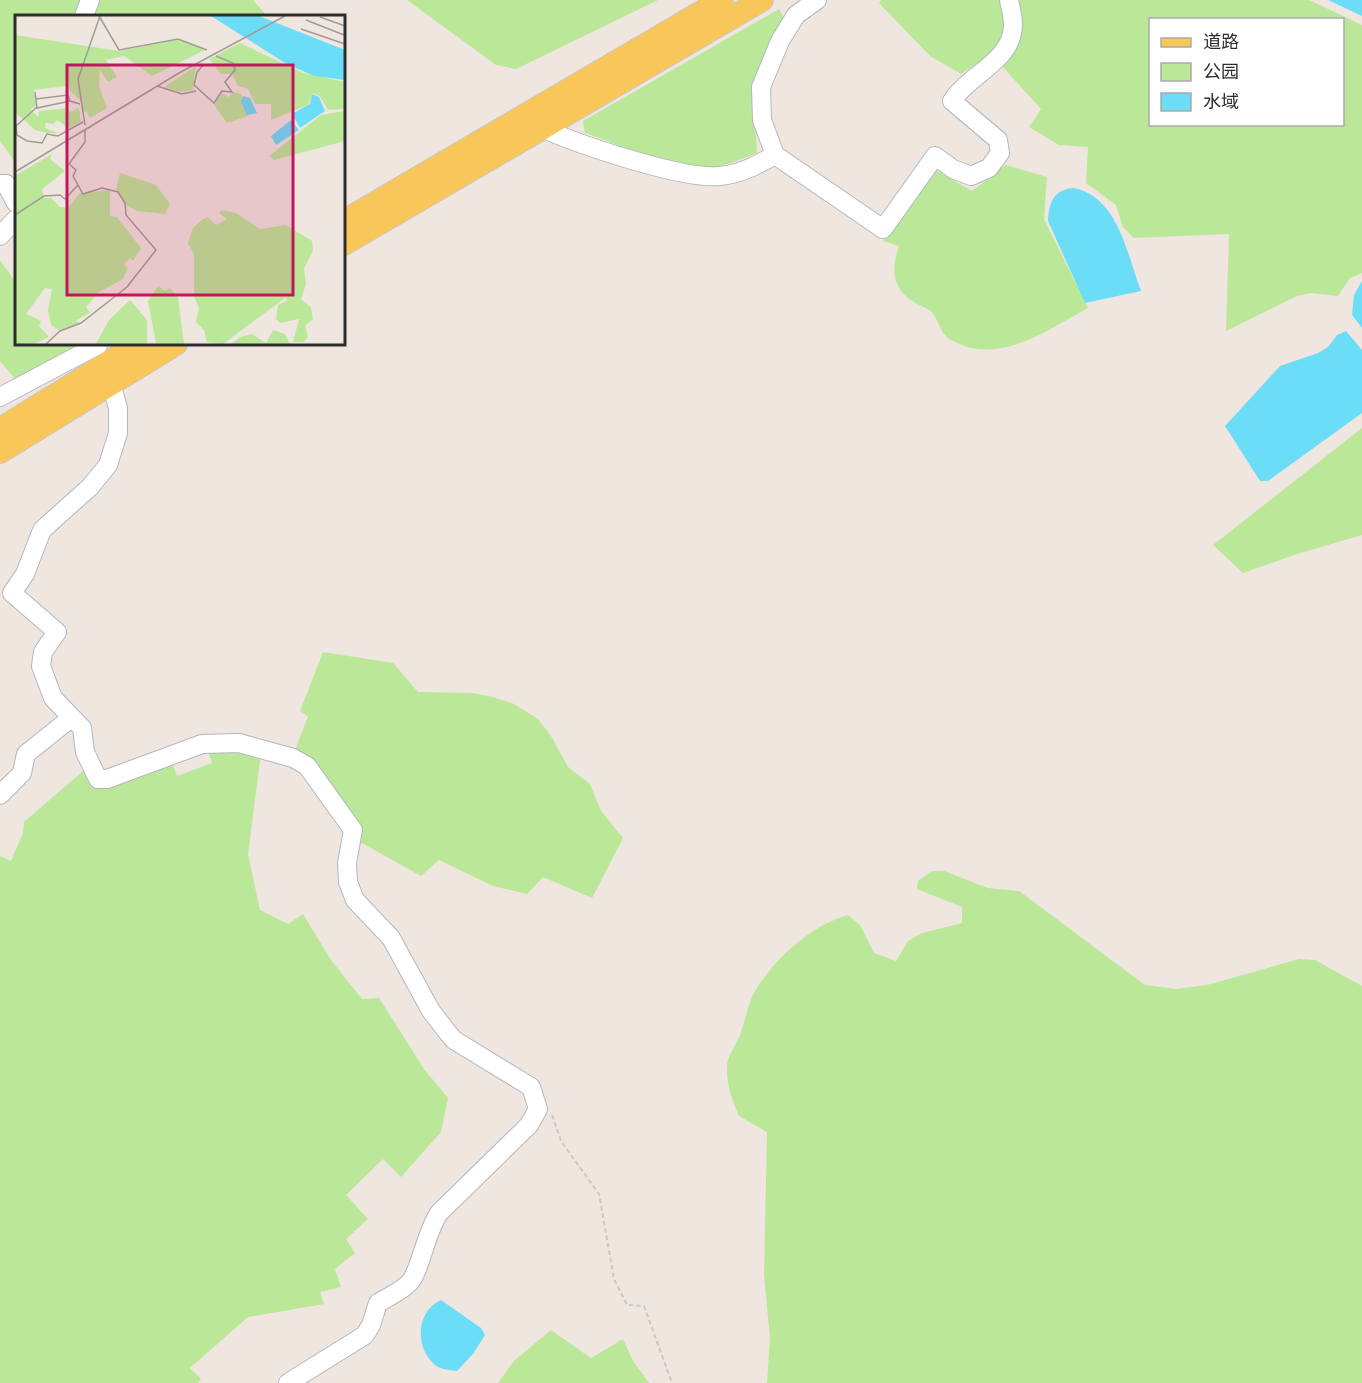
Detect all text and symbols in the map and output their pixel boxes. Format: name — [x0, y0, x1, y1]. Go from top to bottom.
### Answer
inset map — [15, 15, 345, 345]
legend — [1149, 18, 1344, 126]
text: 道路 — [1203, 30, 1239, 52]
text: 公园 — [1203, 60, 1239, 82]
text: 水域 — [1203, 90, 1239, 112]

